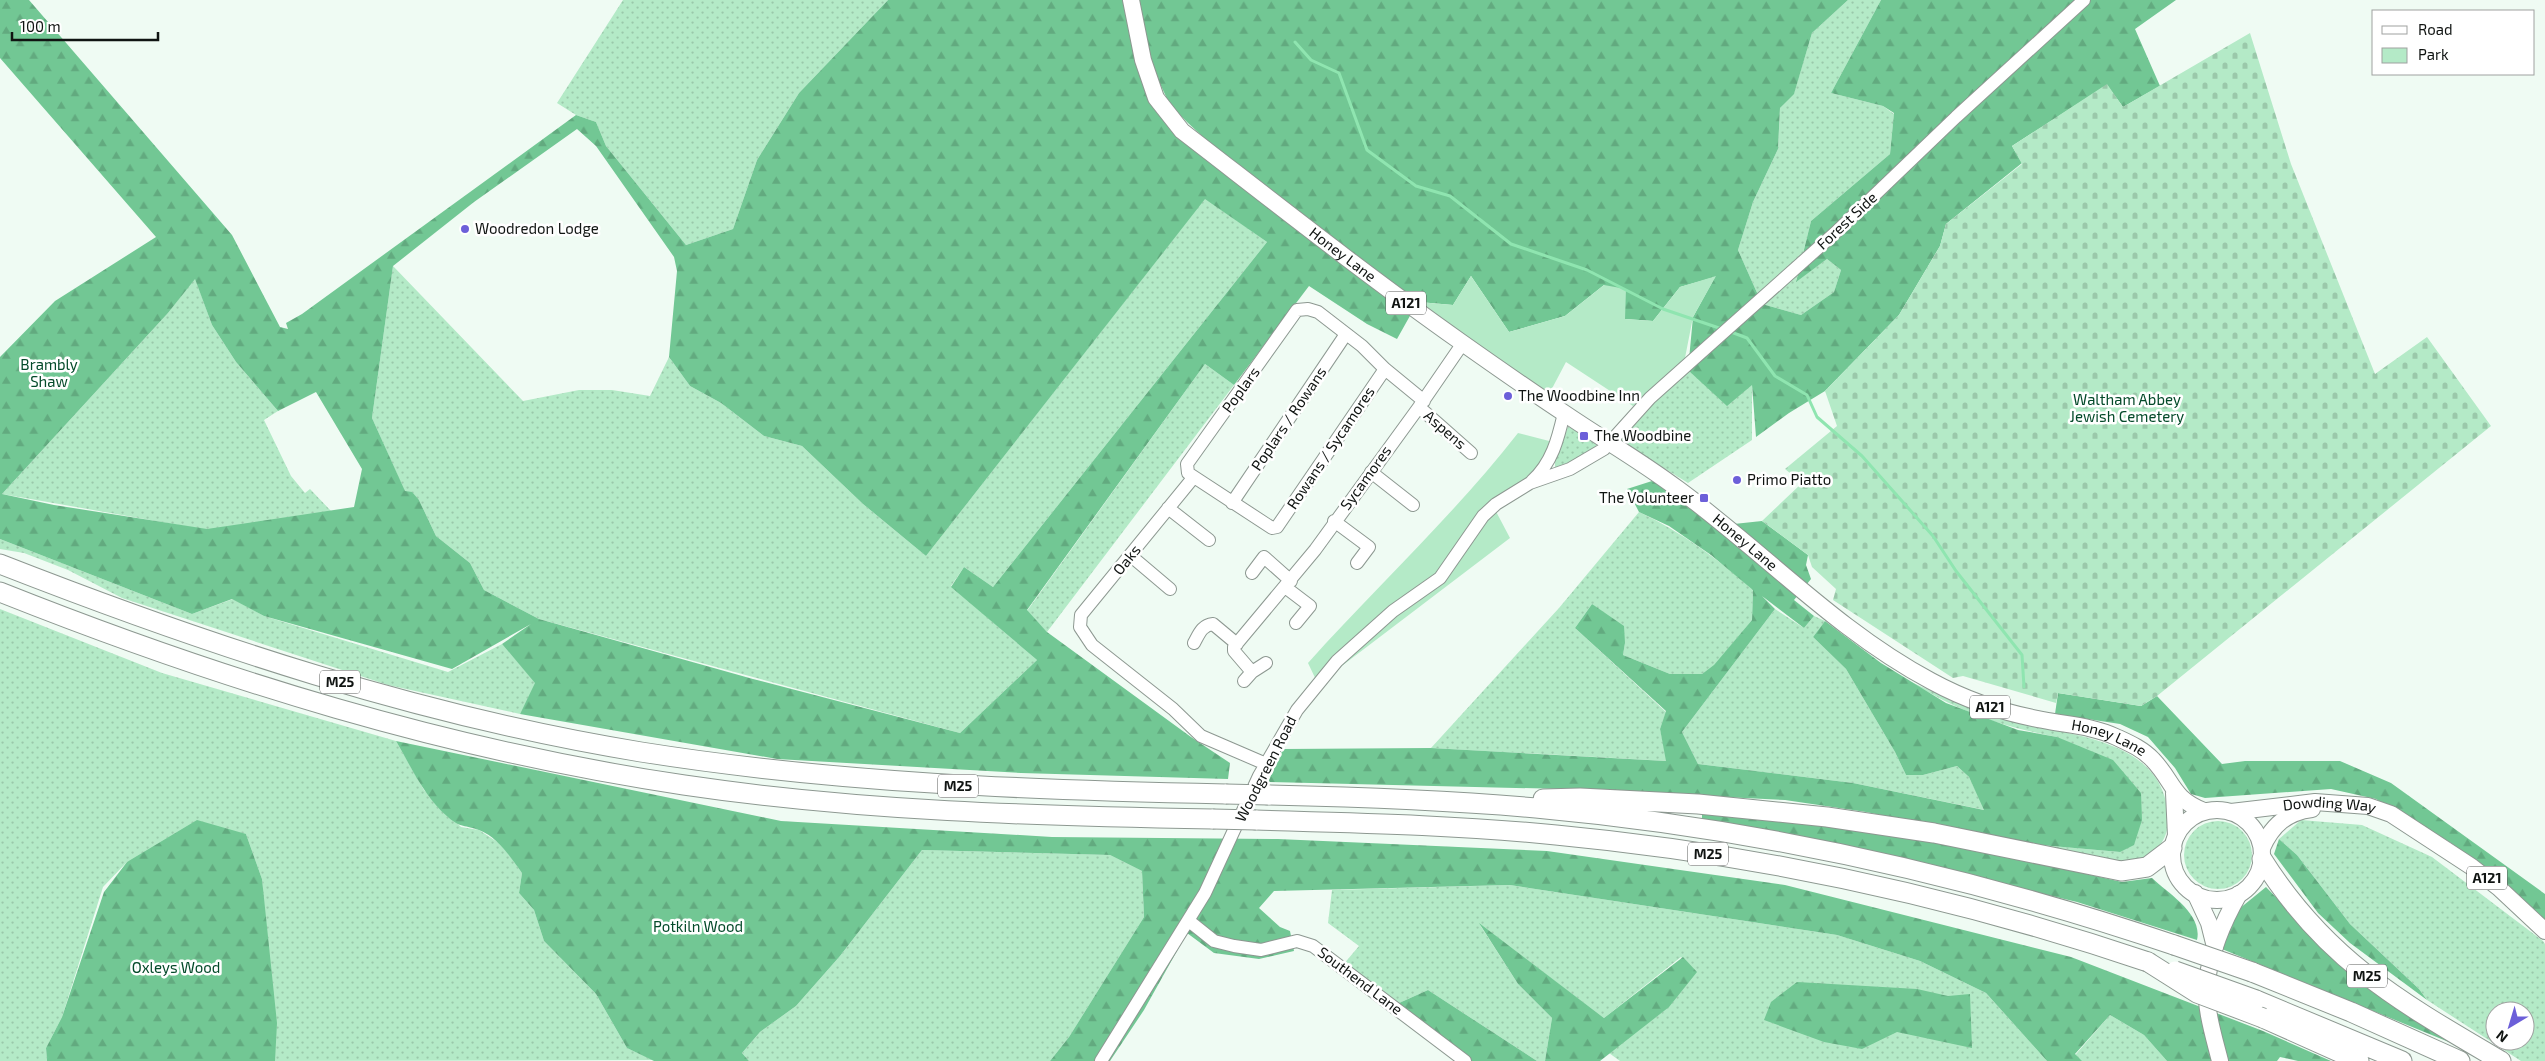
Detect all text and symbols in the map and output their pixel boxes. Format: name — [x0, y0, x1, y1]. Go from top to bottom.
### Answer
scale bar — [12, 10, 159, 42]
legend — [2372, 10, 2535, 75]
text: 100 m — [20, 17, 61, 35]
text: Road — [2418, 20, 2453, 38]
text: Park — [2418, 45, 2449, 63]
street label: Forest Side — [1812, 188, 1880, 253]
place label: Woodredon Lodge — [475, 219, 599, 237]
marker: Woodredon Lodge — [459, 223, 471, 235]
street label: Honey Lane — [1306, 223, 1380, 285]
road number: A121 — [1386, 292, 1426, 314]
park label: Brambly Shaw — [20, 355, 78, 390]
street label: Poplars — [1218, 363, 1263, 416]
street label: Poplars / Rowans — [1247, 363, 1330, 474]
street label: Rowans / Sycamores — [1283, 383, 1379, 513]
place label: The Woodbine Inn — [1518, 386, 1640, 404]
marker: The Woodbine Inn — [1502, 390, 1514, 402]
park label: Waltham Abbey Jewish Cemetery — [2070, 390, 2184, 425]
street label: Aspens — [1421, 406, 1470, 452]
place label: The Woodbine — [1594, 426, 1691, 444]
marker: The Woodbine — [1578, 430, 1590, 442]
street label: Sycamores — [1337, 442, 1395, 514]
place label: Primo Piatto — [1747, 470, 1831, 488]
marker: Primo Piatto — [1731, 474, 1743, 486]
place label: The Volunteer — [1599, 488, 1694, 506]
marker: The Volunteer — [1698, 492, 1710, 504]
street label: Honey Lane — [1710, 509, 1782, 574]
street label: Oaks — [1109, 541, 1144, 578]
road number: M25 — [320, 670, 360, 694]
road number: A121 — [1970, 696, 2010, 719]
street label: Woodgreen Road — [1231, 713, 1300, 825]
street label: Honey Lane — [2070, 715, 2150, 759]
road number: M25 — [938, 774, 978, 798]
street label: Dowding Way — [2282, 792, 2379, 816]
road number: M25 — [1688, 842, 1728, 866]
road number: A121 — [2467, 866, 2507, 890]
park label: Potkiln Wood — [653, 917, 743, 935]
street label: Southend Lane — [1315, 943, 1406, 1018]
park label: Oxleys Wood — [132, 958, 220, 976]
road number: M25 — [2347, 964, 2387, 988]
north arrow — [2485, 1001, 2535, 1051]
text: N — [2492, 1027, 2511, 1046]

